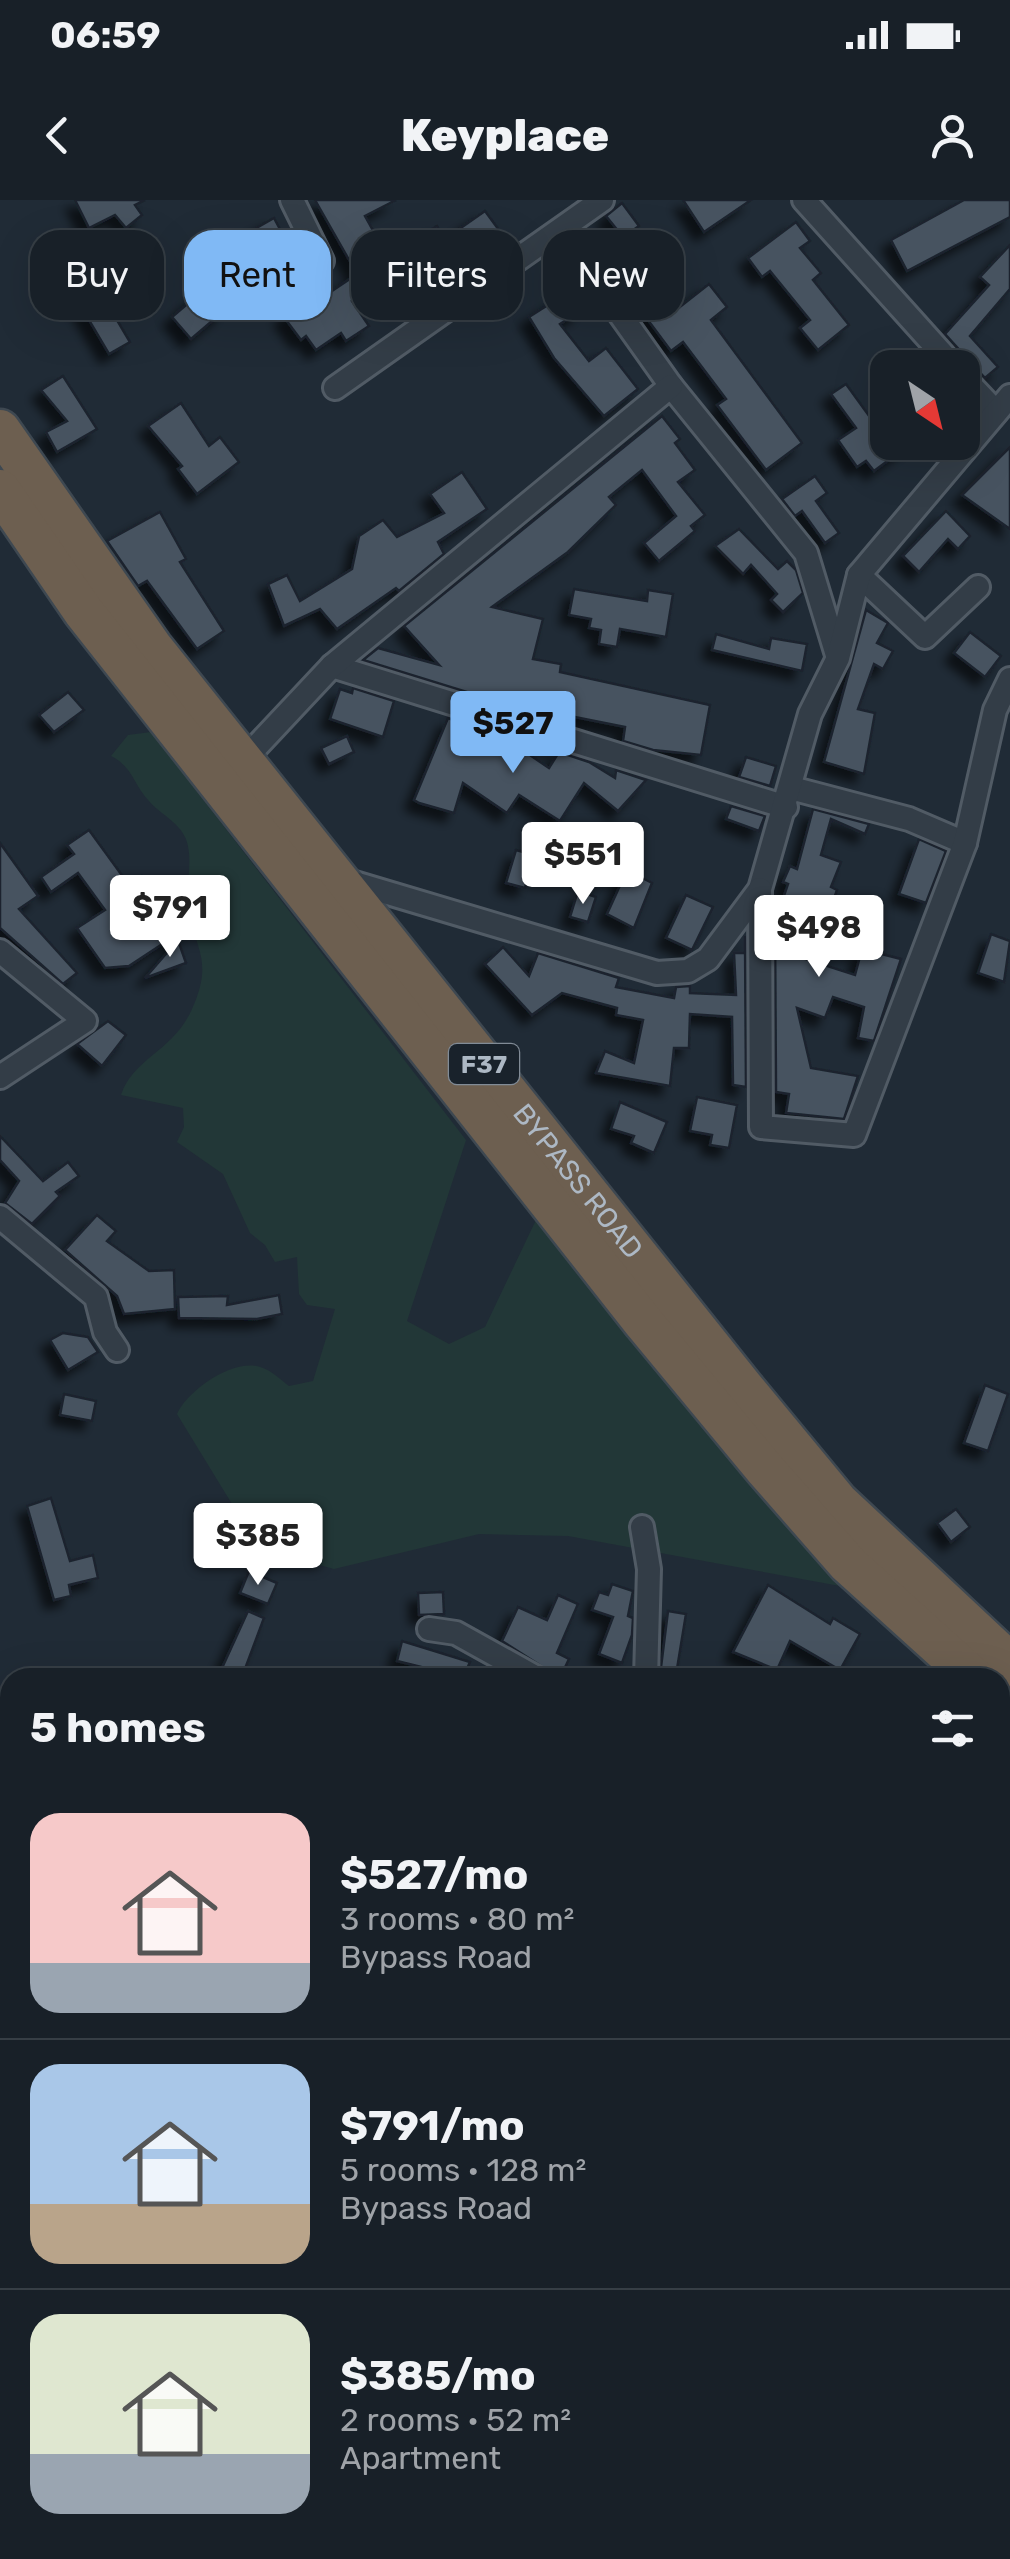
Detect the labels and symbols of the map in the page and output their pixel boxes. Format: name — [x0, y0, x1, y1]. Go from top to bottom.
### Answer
north arrow — [870, 350, 980, 460]
pin: $527 — [454, 691, 572, 776]
pin: $551 — [524, 822, 642, 907]
pin: $791 — [111, 875, 229, 960]
pin: $498 — [760, 895, 878, 980]
road number: F37 — [449, 1044, 519, 1084]
street label: BYPASS ROAD — [506, 1097, 650, 1265]
pin: $385 — [199, 1503, 317, 1588]

